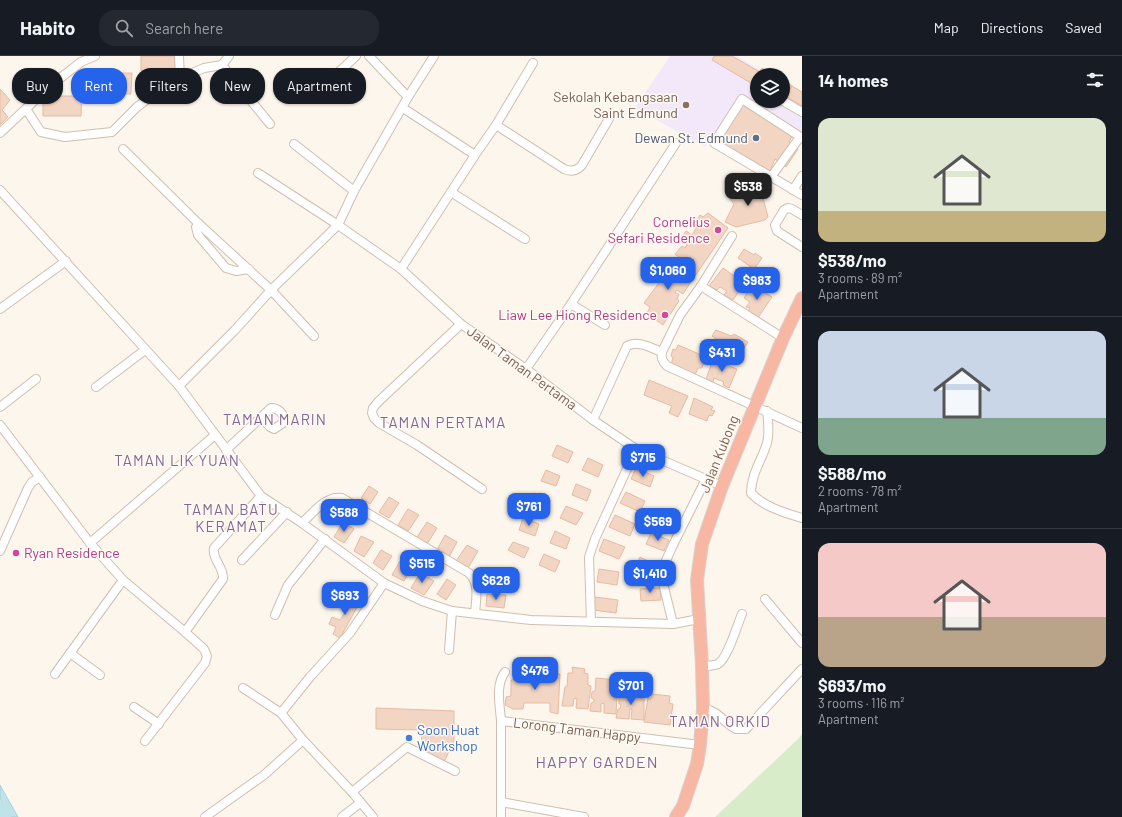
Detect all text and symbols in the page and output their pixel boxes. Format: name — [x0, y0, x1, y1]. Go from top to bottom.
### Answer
search box — [99, 10, 379, 46]
text: Habito — [20, 16, 75, 39]
icon: search — [113, 17, 135, 39]
text: Search here — [145, 19, 223, 37]
text: Map — [934, 19, 959, 36]
text: Directions — [981, 19, 1043, 36]
text: Saved — [1065, 19, 1102, 36]
chip: Buy — [12, 68, 63, 104]
chip: Rent — [71, 68, 127, 104]
chip: Filters — [135, 68, 202, 104]
chip: New — [210, 68, 265, 104]
chip: Apartment — [273, 68, 366, 104]
map controls — [750, 68, 790, 108]
button: layers — [750, 68, 790, 108]
icon: filters — [1084, 69, 1106, 91]
text: 14 homes — [818, 70, 888, 90]
place label: Sekolah Kebangsaan Saint Edmund — [553, 88, 678, 121]
marker: Sekolah Kebangsaan Saint Edmund — [681, 100, 691, 110]
place label: Dewan St. Edmund — [634, 129, 748, 146]
marker: Dewan St. Edmund — [751, 133, 761, 143]
icon: home — [926, 144, 998, 216]
pin: $538 — [724, 173, 772, 207]
text: $538 — [734, 178, 762, 194]
place label: Cornelius Sefari Residence — [608, 213, 710, 246]
marker: Cornelius Sefari Residence — [713, 225, 723, 235]
text: $538/mo — [818, 250, 886, 270]
pin: $1,060 — [635, 257, 701, 291]
text: $1,060 — [650, 262, 686, 278]
pin: $983 — [733, 267, 781, 301]
text: 3 rooms · 89 m² — [818, 270, 902, 286]
text: $983 — [743, 272, 771, 288]
text: Apartment — [818, 286, 879, 302]
place label: Liaw Lee Hiong Residence — [498, 306, 657, 323]
marker: Liaw Lee Hiong Residence — [660, 310, 670, 320]
street label: Jalan Taman Pertama — [464, 322, 581, 413]
pin: $431 — [698, 339, 746, 373]
text: $431 — [709, 344, 735, 360]
icon: home — [926, 357, 998, 429]
district label: TAMAN MARIN — [223, 410, 327, 428]
district label: TAMAN PERTAMA — [380, 413, 506, 431]
street label: Jalan Kubong — [695, 413, 742, 495]
pin: $715 — [619, 444, 667, 478]
text: $715 — [630, 449, 656, 465]
district label: TAMAN LIK YUAN — [114, 451, 240, 469]
text: $588/mo — [818, 463, 886, 483]
text: 2 rooms · 78 m² — [818, 483, 902, 499]
pin: $761 — [505, 493, 553, 527]
text: $761 — [516, 498, 542, 514]
pin: $588 — [320, 499, 368, 533]
text: Apartment — [818, 499, 879, 515]
district label: TAMAN BATU KERAMAT — [183, 500, 279, 535]
text: $588 — [330, 504, 358, 520]
pin: $569 — [634, 508, 682, 542]
text: $569 — [644, 513, 672, 529]
place label: Ryan Residence — [24, 544, 120, 561]
marker: Ryan Residence — [11, 548, 21, 558]
pin: $515 — [398, 550, 446, 584]
text: $515 — [409, 555, 435, 571]
pin: $1,410 — [617, 560, 683, 594]
text: $1,410 — [633, 565, 667, 581]
pin: $628 — [472, 567, 520, 601]
icon: home — [926, 569, 998, 641]
text: $628 — [482, 572, 510, 588]
pin: $693 — [321, 582, 369, 616]
text: $693 — [331, 587, 359, 603]
pin: $476 — [511, 657, 559, 691]
text: $476 — [521, 662, 549, 678]
pin: $701 — [607, 672, 655, 706]
text: $693/mo — [818, 675, 886, 695]
text: $701 — [618, 677, 644, 693]
text: 3 rooms · 116 m² — [818, 695, 905, 711]
text: Apartment — [818, 711, 879, 727]
district label: TAMAN ORKID — [669, 712, 771, 730]
street label: Lorong Taman Happy — [512, 713, 642, 746]
place label: Soon Huat Workshop — [417, 721, 480, 754]
marker: Soon Huat Workshop — [404, 733, 414, 743]
district label: HAPPY GARDEN — [536, 752, 658, 771]

